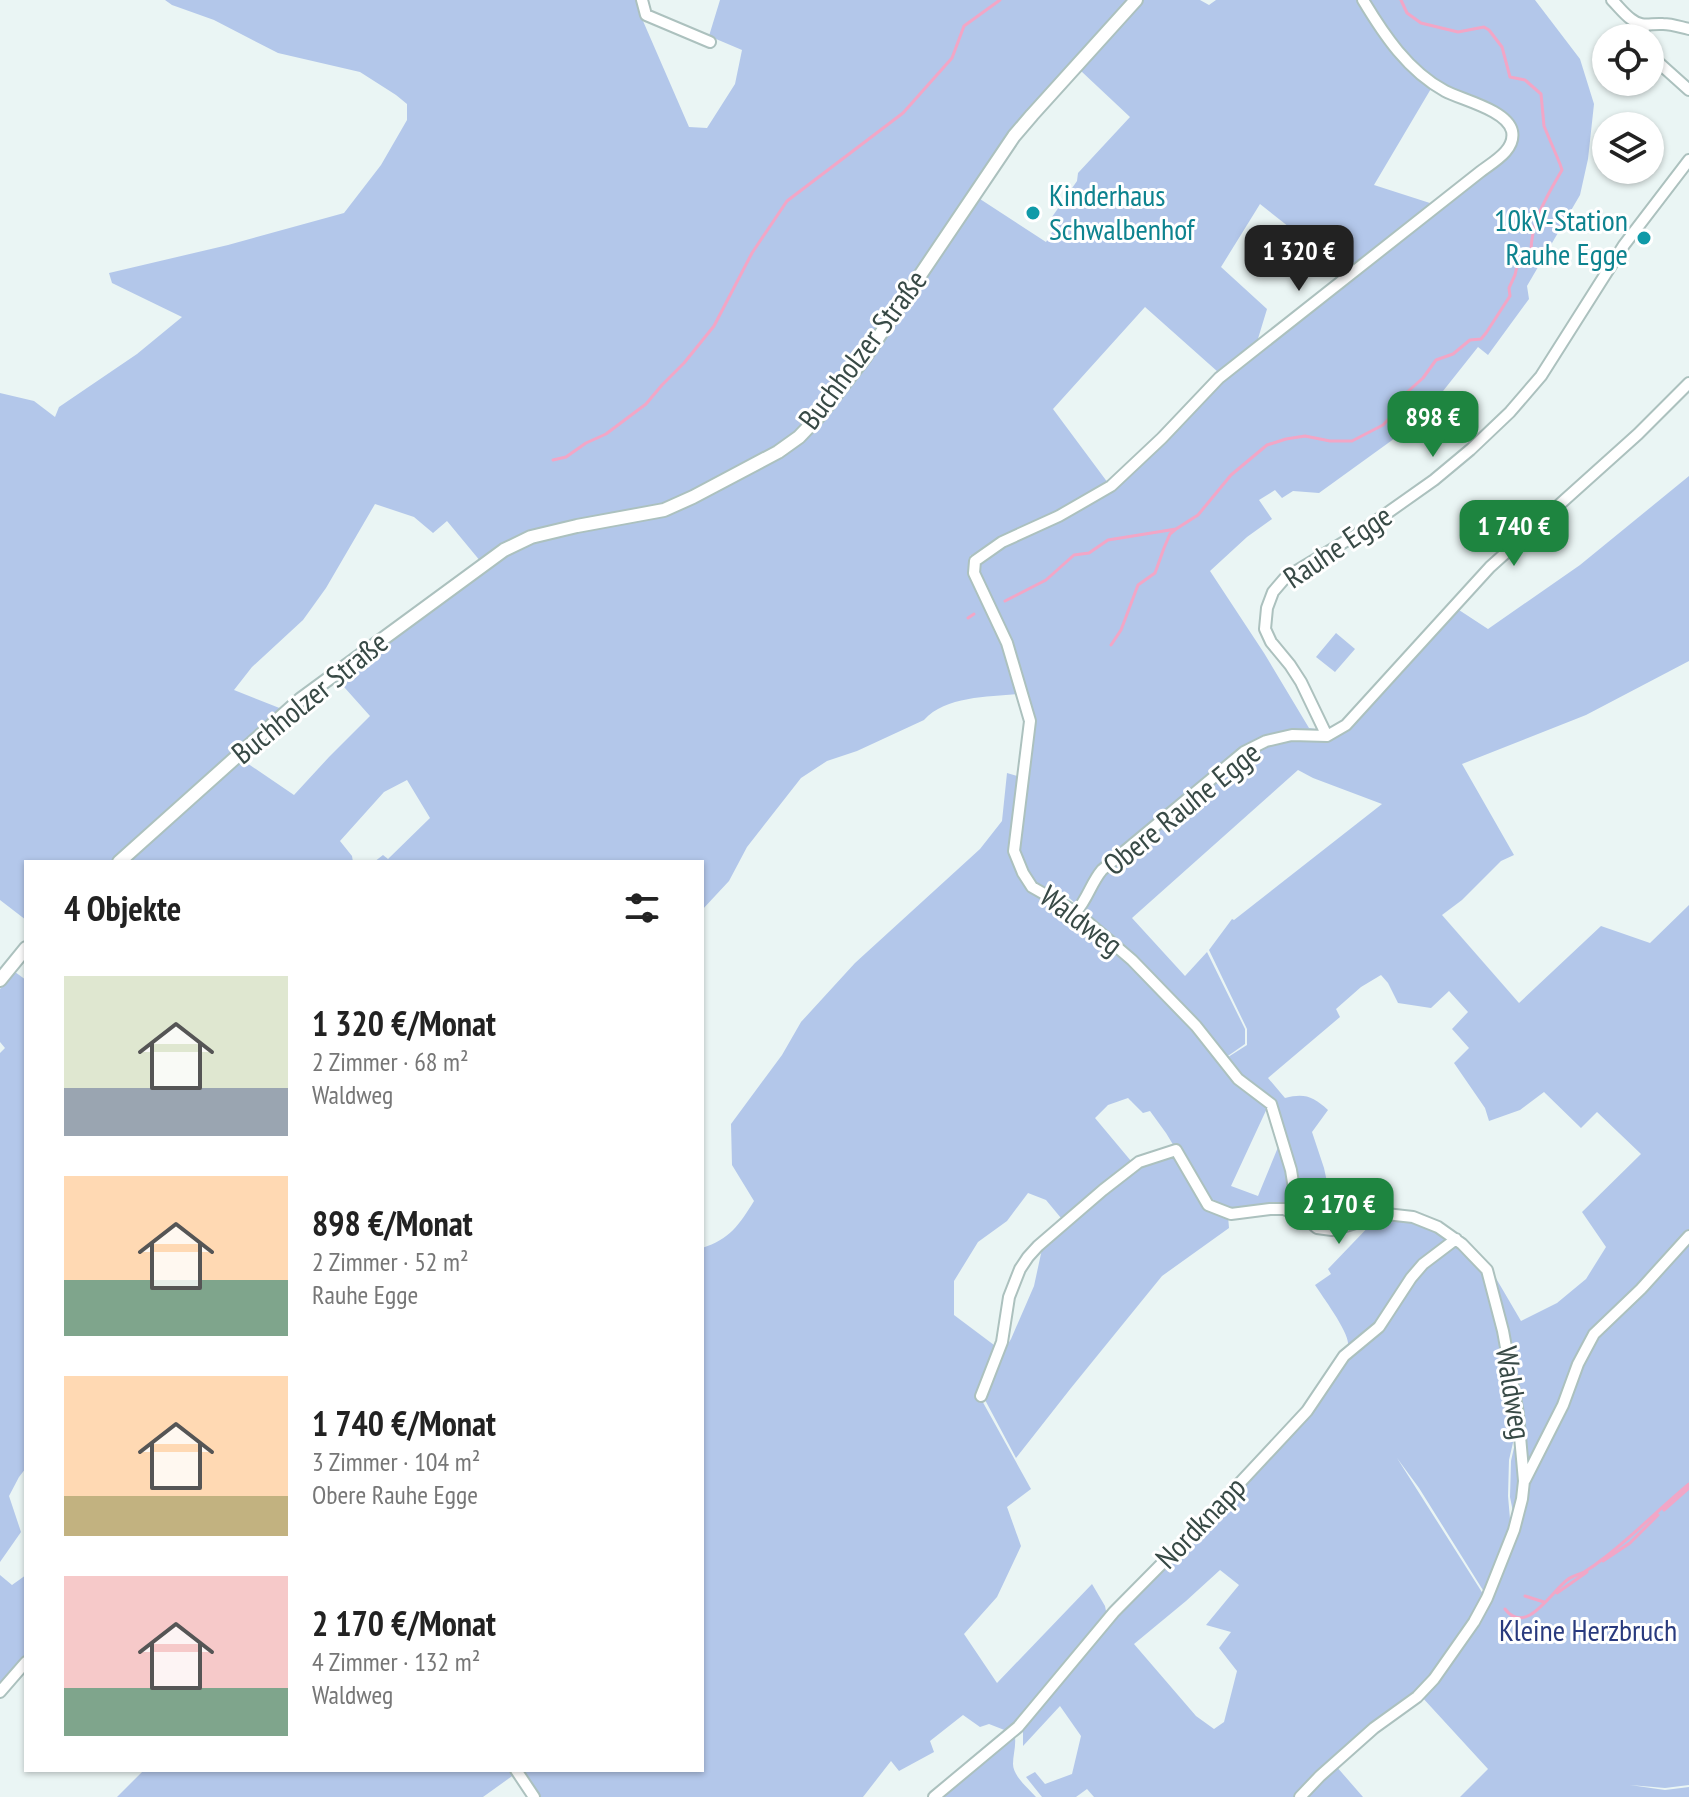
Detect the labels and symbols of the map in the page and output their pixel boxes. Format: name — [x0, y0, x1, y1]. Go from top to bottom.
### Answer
place label: Kinderhaus Schwalbenhof — [1049, 175, 1196, 248]
place label: 10kV-Station Rauhe Egge — [1494, 200, 1628, 273]
marker: Kinderhaus Schwalbenhof — [1024, 204, 1042, 222]
pin: 1 320 € — [1225, 225, 1373, 293]
marker: 10kV-Station Rauhe Egge — [1635, 229, 1653, 247]
street label: Buchholzer Straße — [789, 262, 935, 437]
pin: 898 € — [1377, 391, 1489, 459]
street label: Rauhe Egge — [1275, 495, 1399, 596]
pin: 1 740 € — [1440, 500, 1588, 568]
street label: Buchholzer Straße — [223, 622, 395, 772]
street label: Obere Rauhe Egge — [1094, 732, 1268, 883]
street label: Waldweg — [1033, 876, 1131, 964]
pin: 2 170 € — [1265, 1178, 1413, 1246]
street label: Waldweg — [1488, 1343, 1541, 1442]
street label: Nordknapp — [1147, 1468, 1253, 1576]
park label: Kleine Herzbruch — [1499, 1610, 1677, 1649]

